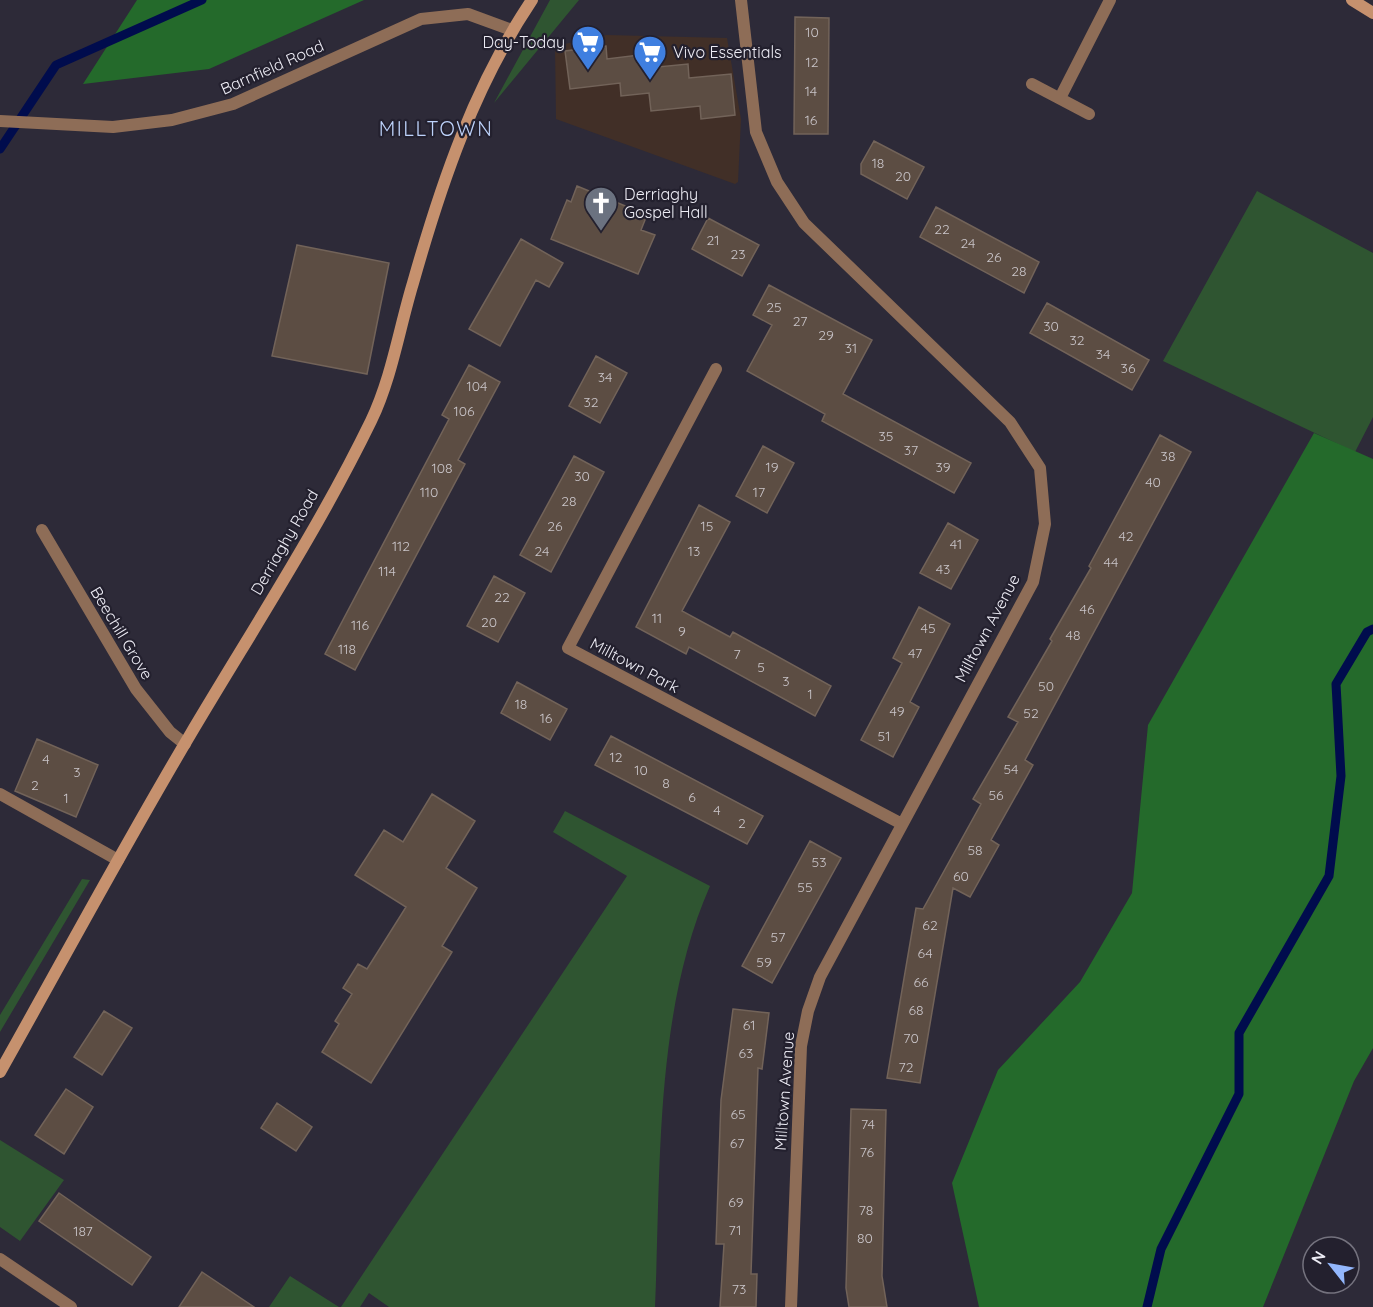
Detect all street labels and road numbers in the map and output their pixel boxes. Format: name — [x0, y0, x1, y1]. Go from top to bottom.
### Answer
street label: Barnfield Road — [217, 35, 327, 99]
street label: Derriaghy Road — [246, 486, 322, 598]
street label: Milltown Avenue — [950, 571, 1024, 685]
street label: Beechill Grove — [86, 583, 158, 683]
street label: Milltown Park — [587, 633, 683, 697]
street label: Milltown Avenue — [770, 1031, 798, 1151]

